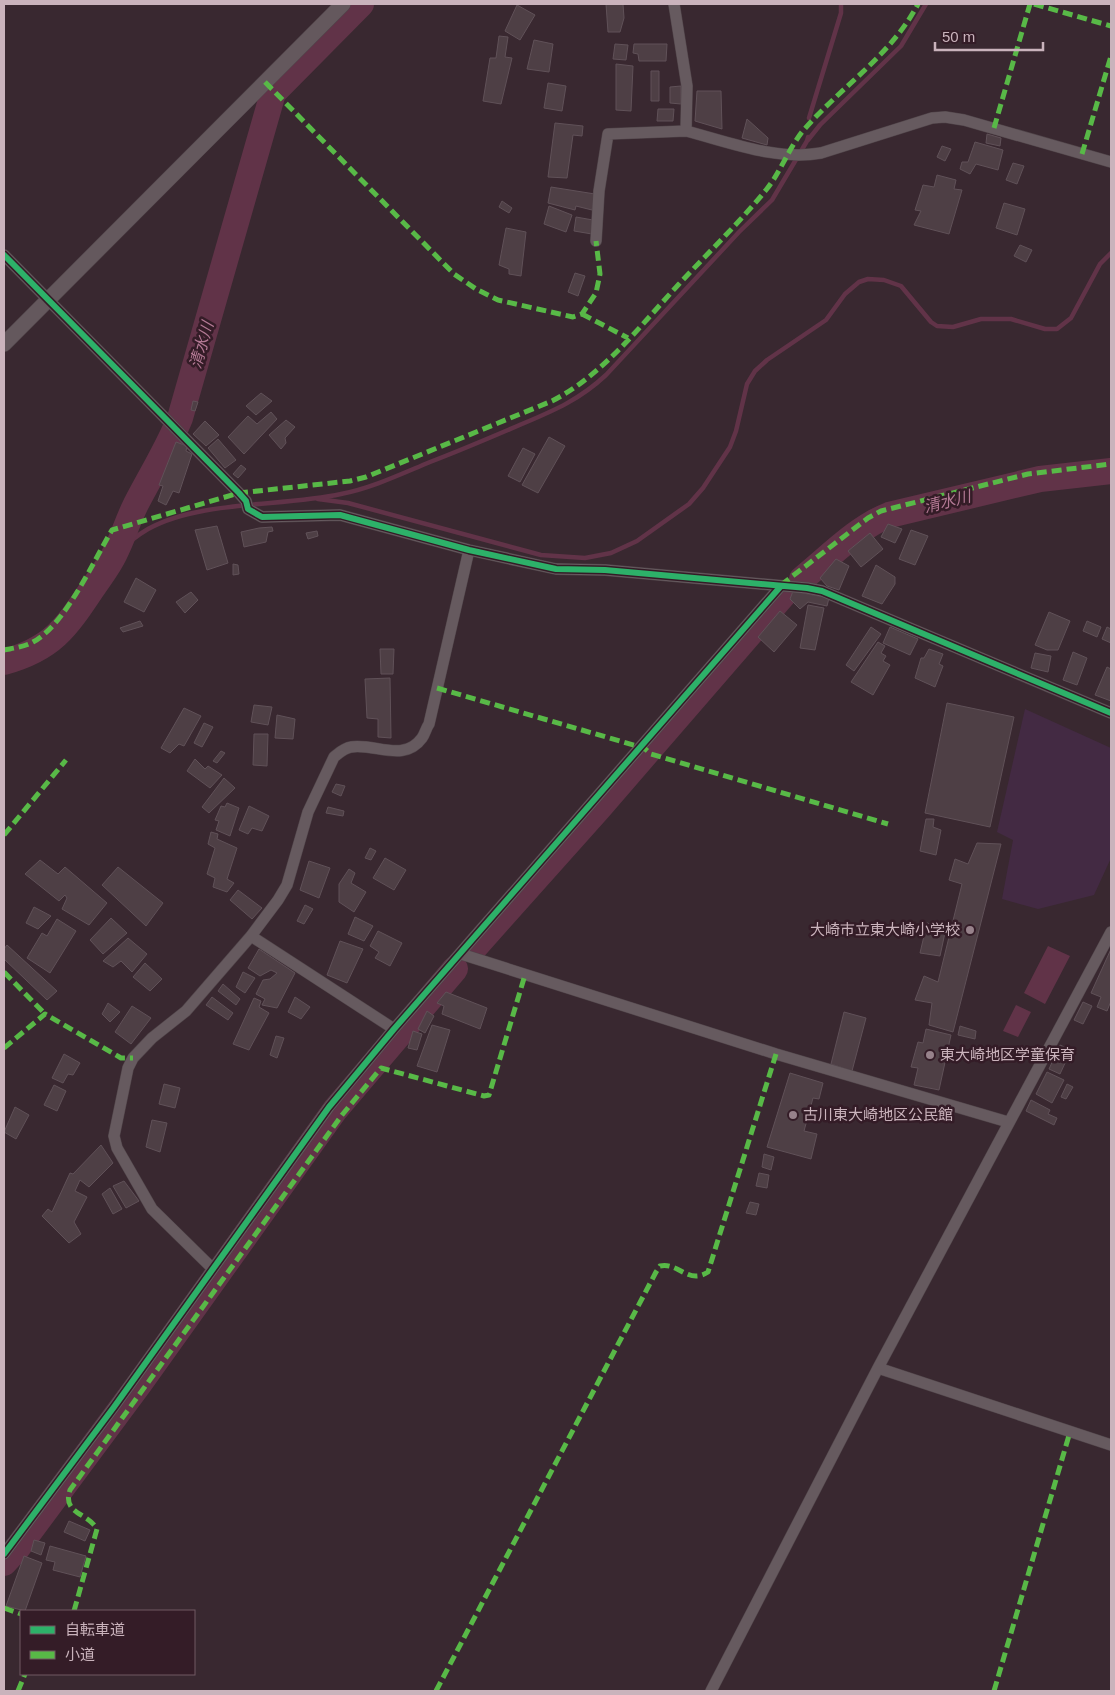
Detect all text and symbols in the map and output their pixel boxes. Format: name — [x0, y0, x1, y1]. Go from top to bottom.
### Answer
scale bar — [935, 20, 1042, 52]
text: 50 m — [942, 28, 975, 45]
water label: 清水川 — [187, 318, 217, 371]
water label: 清水川 — [922, 487, 974, 516]
place label: 大崎市立東大崎小学校 — [810, 921, 960, 938]
marker: 大崎市立東大崎小学校 — [964, 924, 976, 936]
place label: 東大崎地区学童保育 — [940, 1046, 1075, 1063]
marker: 東大崎地区学童保育 — [924, 1049, 936, 1061]
place label: 古川東大崎地区公民館 — [803, 1106, 953, 1123]
marker: 古川東大崎地区公民館 — [787, 1109, 799, 1121]
legend — [20, 1610, 195, 1675]
text: 自転車道 — [65, 1621, 125, 1638]
text: 小道 — [65, 1646, 95, 1663]

